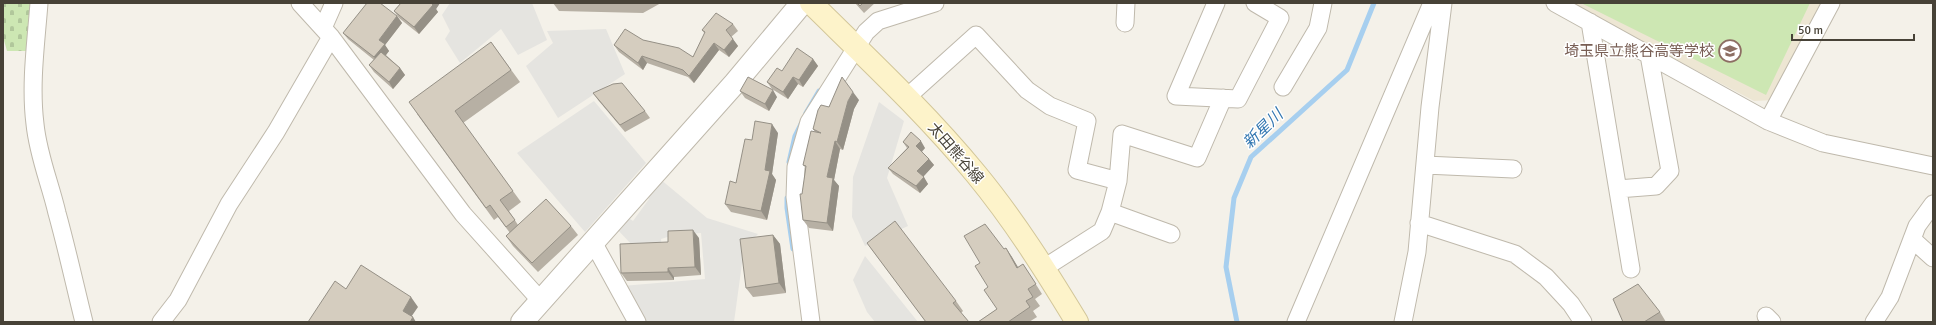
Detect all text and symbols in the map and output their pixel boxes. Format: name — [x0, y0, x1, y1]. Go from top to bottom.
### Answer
scale bar — [1792, 16, 1914, 42]
text: 50 m — [1798, 23, 1823, 38]
school or university icon: 埼玉県立熊谷高等学校 — [1717, 38, 1743, 64]
place label: 埼玉県立熊谷高等学校 — [1564, 42, 1714, 60]
water label: 新星川 — [1239, 104, 1289, 153]
street label: 太田熊谷線 — [925, 119, 987, 187]

